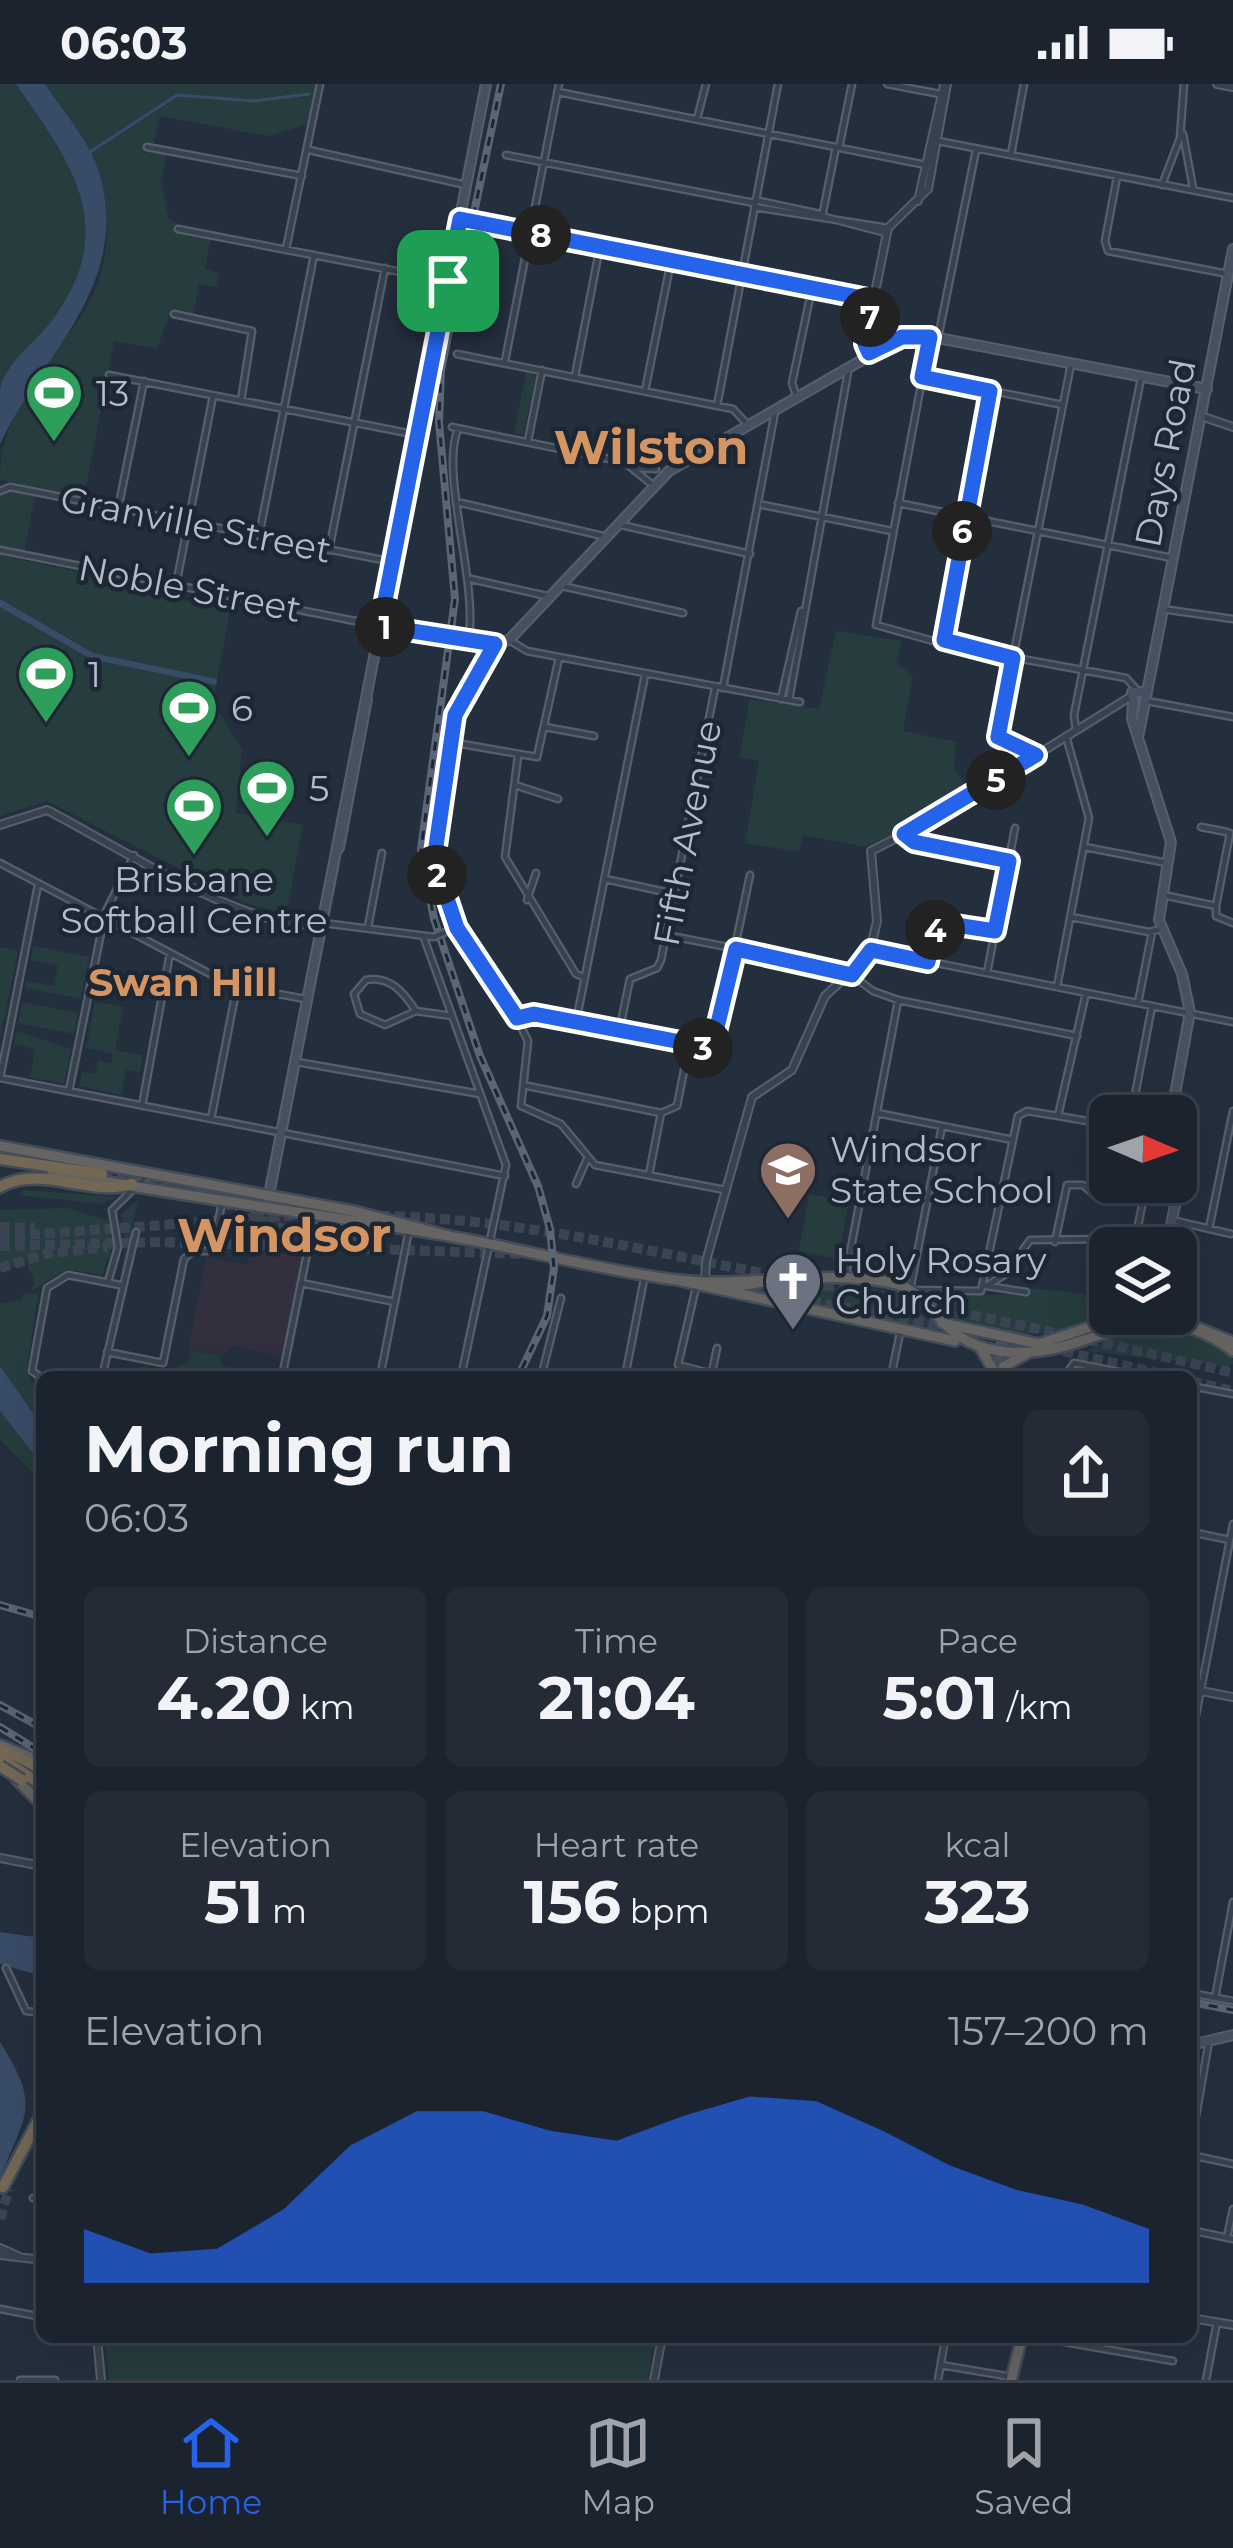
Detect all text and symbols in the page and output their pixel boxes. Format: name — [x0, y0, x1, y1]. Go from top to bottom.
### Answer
text: 06:03 — [60, 15, 188, 70]
pin: 8 — [511, 205, 571, 265]
text: 8 — [530, 215, 552, 255]
pin — [397, 230, 499, 332]
icon: arrive — [415, 248, 481, 314]
pin: 7 — [840, 287, 900, 347]
text: 7 — [860, 297, 880, 337]
street label: Days Road — [1125, 355, 1205, 551]
sports icon: 13 — [23, 362, 85, 444]
place label: 13 — [96, 371, 129, 415]
district label: Wilston — [554, 418, 748, 476]
street label: Granville Street — [57, 476, 335, 572]
pin: 6 — [932, 501, 992, 561]
text: 6 — [951, 511, 973, 551]
street label: Noble Street — [75, 545, 305, 631]
pin: 1 — [355, 597, 415, 657]
text: 1 — [379, 607, 391, 647]
sports icon: 1 — [15, 643, 77, 725]
place label: 1 — [88, 652, 101, 696]
sports icon: 6 — [158, 677, 220, 759]
place label: 6 — [231, 686, 253, 730]
street label: Fifth Avenue — [644, 716, 730, 950]
pin: 5 — [966, 750, 1026, 810]
sports icon: 5 — [236, 757, 298, 839]
text: 5 — [986, 760, 1006, 800]
place label: 5 — [309, 766, 329, 810]
sports icon: Brisbane Softball Centre — [163, 775, 225, 857]
pin: 2 — [407, 845, 467, 905]
text: 2 — [427, 855, 447, 895]
place label: Brisbane Softball Centre — [61, 857, 327, 942]
pin: 4 — [905, 900, 965, 960]
text: 4 — [924, 910, 946, 950]
district label: Swan Hill — [89, 958, 277, 1006]
pin: 3 — [673, 1018, 733, 1078]
text: 3 — [693, 1028, 713, 1068]
north arrow — [1089, 1095, 1197, 1203]
map controls — [1089, 1095, 1197, 1335]
place label: Windsor State School — [830, 1127, 1054, 1212]
school or university icon: Windsor State School — [757, 1139, 819, 1221]
district label: Windsor — [177, 1206, 391, 1264]
button: layers — [1089, 1227, 1197, 1335]
place label: Holy Rosary Church — [835, 1238, 1047, 1323]
church icon: Holy Rosary Church — [762, 1250, 824, 1332]
text: Morning run — [84, 1408, 514, 1489]
button: share — [1023, 1410, 1149, 1536]
text: 06:03 — [84, 1494, 189, 1542]
text: Distance — [183, 1621, 328, 1661]
text: Time — [575, 1621, 658, 1661]
text: Pace — [937, 1621, 1018, 1661]
text: 4.20 — [156, 1661, 291, 1734]
text: 21:04 — [538, 1661, 695, 1734]
text: 5:01 — [883, 1661, 998, 1734]
text: km — [291, 1687, 355, 1727]
text: /km — [998, 1687, 1072, 1727]
text: Elevation — [179, 1825, 332, 1865]
text: Heart rate — [534, 1825, 699, 1865]
text: kcal — [945, 1825, 1010, 1865]
text: 51 — [204, 1865, 263, 1938]
text: 156 — [524, 1865, 621, 1938]
text: 323 — [924, 1865, 1031, 1938]
text: m — [263, 1891, 307, 1931]
text: bpm — [621, 1891, 709, 1931]
text: Elevation — [84, 2007, 264, 2055]
text: 157–200 m — [948, 2007, 1149, 2055]
tab: Home — [160, 2410, 262, 2522]
tab: Map — [581, 2410, 655, 2522]
tab: Saved — [974, 2410, 1073, 2522]

